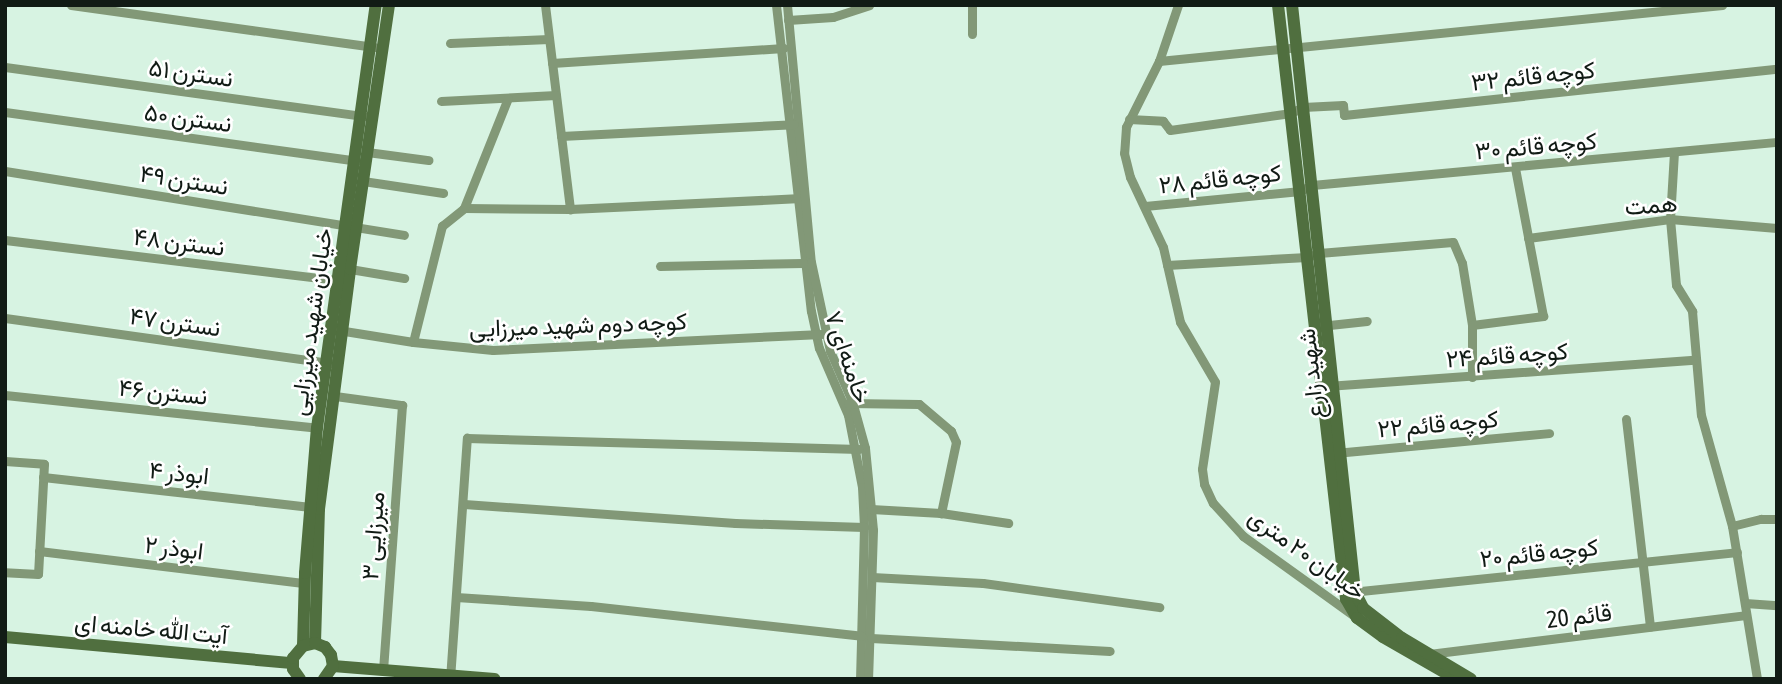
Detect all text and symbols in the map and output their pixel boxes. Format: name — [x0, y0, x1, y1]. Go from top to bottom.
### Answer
street label: نسترن ۵۱ — [147, 53, 235, 93]
street label: کوچه قائم ۳۲ — [1470, 55, 1596, 97]
street label: نسترن ۵۰ — [142, 98, 234, 138]
street label: کوچه قائم ۳۰ — [1474, 126, 1598, 166]
street label: کوچه قائم ۲۸ — [1157, 158, 1283, 200]
street label: نسترن ۴۹ — [138, 159, 230, 201]
street label: همت — [1624, 189, 1678, 221]
street label: نسترن ۴۸ — [132, 222, 226, 262]
street label: خیابان شهید میرزایی — [284, 226, 338, 418]
street label: نسترن ۴۷ — [128, 301, 222, 343]
street label: کوچه دوم شهید میرزایی — [468, 307, 688, 343]
street label: خامنه‌ای ۷ — [819, 307, 877, 407]
street label: شهید زارع — [1292, 327, 1330, 421]
street label: کوچه قائم ۲۴ — [1445, 336, 1569, 374]
street label: نسترن ۴۶ — [117, 373, 209, 411]
street label: کوچه قائم ۲۲ — [1376, 404, 1500, 444]
street label: ابوذر ۴ — [148, 456, 210, 490]
street label: میرزایی ۳ — [356, 491, 390, 581]
street label: خیابان ۲۰ متری — [1243, 502, 1371, 606]
street label: ابوذر ۲ — [143, 530, 205, 566]
street label: کوچه قائم ۲۰ — [1478, 532, 1600, 574]
street label: قائم 20 — [1545, 598, 1613, 634]
street label: آیت الله خامنه ای — [73, 608, 229, 650]

